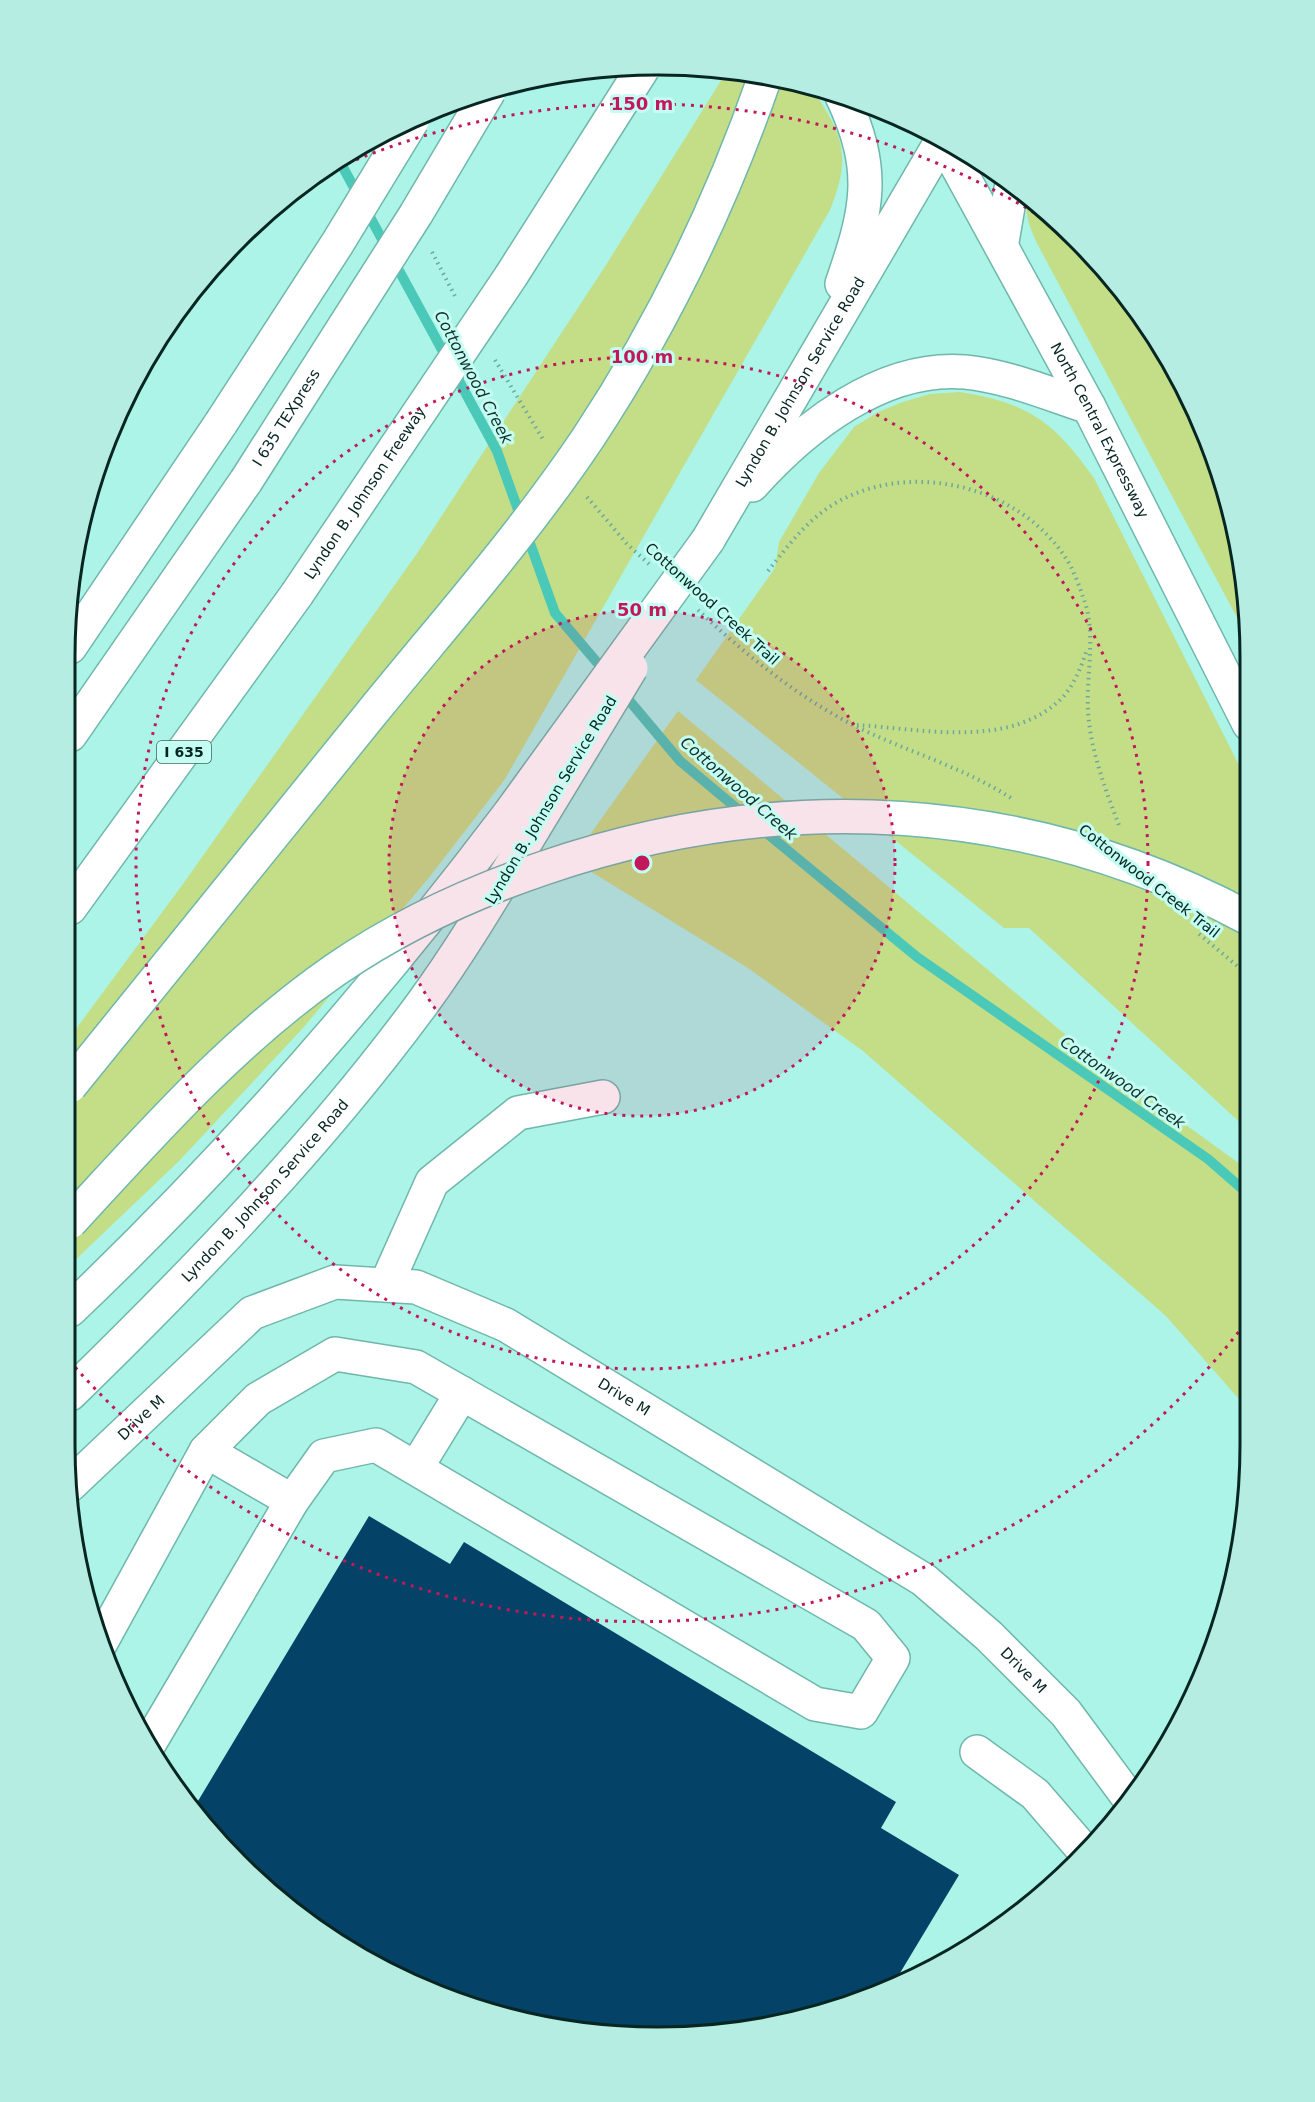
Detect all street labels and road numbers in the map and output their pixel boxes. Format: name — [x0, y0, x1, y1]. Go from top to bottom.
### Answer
street label: Lyndon B. Johnson Service Road — [732, 274, 869, 490]
street label: North Central Expressway — [1047, 340, 1153, 521]
street label: I 635 TEXpress — [249, 366, 324, 470]
street label: Lyndon B. Johnson Freeway — [301, 403, 430, 583]
street label: Cottonwood Creek Trail — [641, 539, 783, 669]
street label: Lyndon B. Johnson Service Road — [482, 693, 620, 907]
road number: I 635 — [157, 741, 211, 763]
street label: Cottonwood Creek Trail — [1075, 820, 1223, 942]
street label: Lyndon B. Johnson Service Road — [178, 1096, 352, 1286]
street label: Drive M — [595, 1374, 653, 1420]
street label: Drive M — [114, 1391, 168, 1444]
street label: Drive M — [997, 1644, 1050, 1697]

